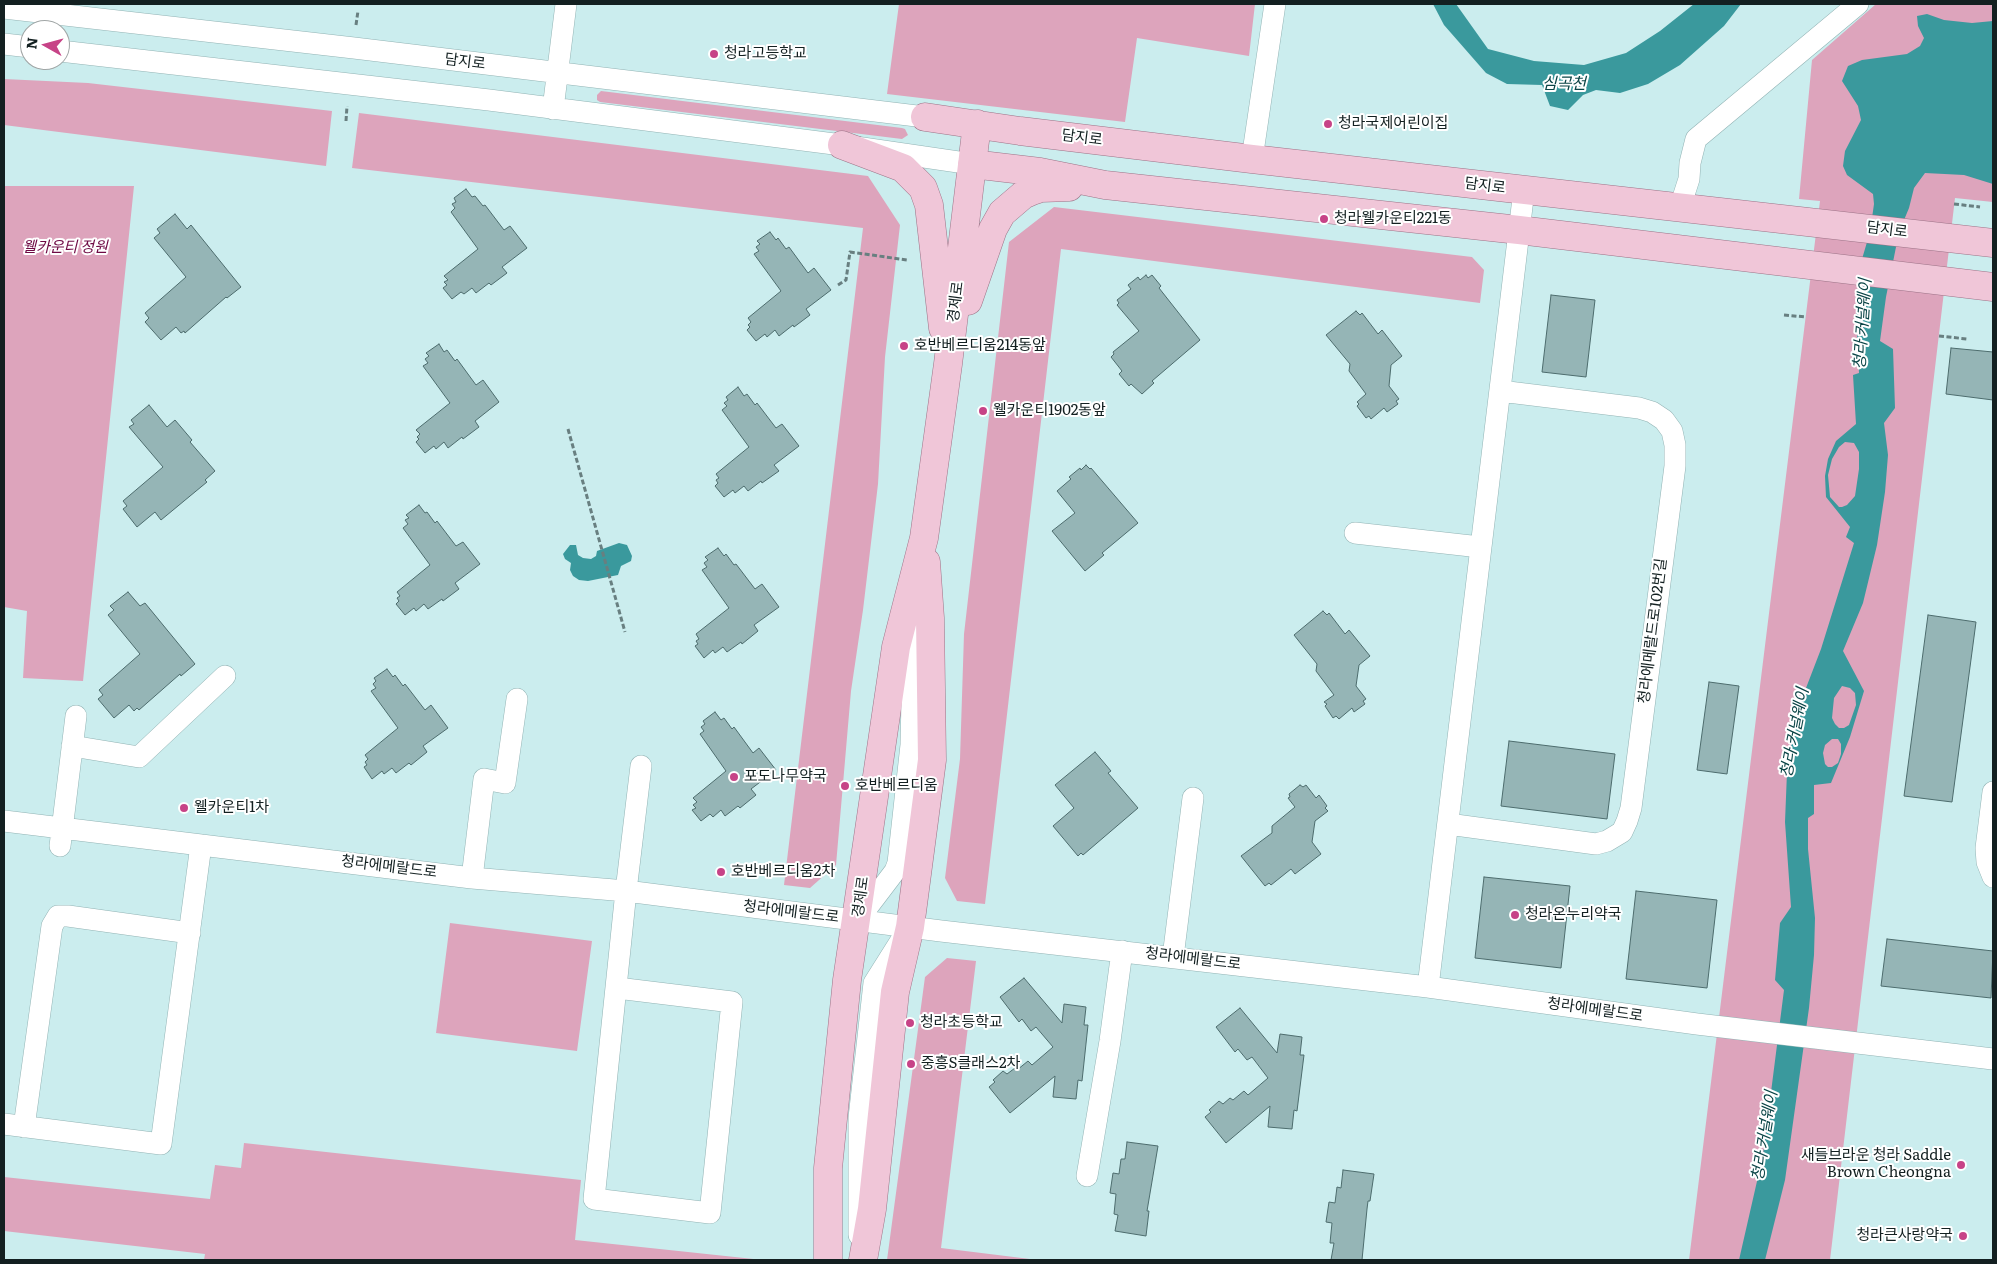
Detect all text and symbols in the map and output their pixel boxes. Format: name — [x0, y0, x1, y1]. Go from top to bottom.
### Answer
north arrow — [20, 20, 70, 70]
text: N — [20, 36, 42, 50]
place label: 청라고등학교 — [724, 45, 807, 63]
marker: 청라고등학교 — [708, 48, 720, 60]
street label: 담지로 — [443, 51, 487, 73]
water label: 심곡천 — [1542, 74, 1586, 94]
place label: 청라국제어린이집 — [1338, 115, 1448, 133]
marker: 청라국제어린이집 — [1322, 118, 1334, 130]
street label: 담지로 — [1060, 127, 1104, 149]
street label: 담지로 — [1463, 175, 1507, 197]
place label: 청라웰카운티221동 — [1334, 210, 1452, 228]
marker: 청라웰카운티221동 — [1318, 213, 1330, 225]
street label: 담지로 — [1865, 219, 1909, 241]
park label: 웰카운티 정원 — [22, 239, 108, 257]
water label: 청라 커널웨이 — [1850, 278, 1876, 370]
street label: 경제로 — [945, 280, 967, 324]
place label: 호반베르디움214동앞 — [914, 337, 1046, 355]
marker: 호반베르디움214동앞 — [898, 340, 910, 352]
place label: 웰카운티1902동앞 — [993, 402, 1106, 420]
marker: 웰카운티1902동앞 — [977, 405, 989, 417]
street label: 청라에메랄드로102번길 — [1635, 557, 1671, 705]
water label: 청라 커널웨이 — [1777, 686, 1813, 780]
place label: 포도나무약국 — [744, 768, 827, 786]
marker: 포도나무약국 — [728, 771, 740, 783]
place label: 호반베르디움 — [855, 777, 938, 795]
marker: 호반베르디움 — [839, 780, 851, 792]
place label: 웰카운티1차 — [194, 799, 269, 817]
marker: 웰카운티1차 — [178, 802, 190, 814]
street label: 청라에메랄드로 — [340, 852, 438, 882]
place label: 호반베르디움2차 — [731, 863, 835, 881]
marker: 호반베르디움2차 — [715, 866, 727, 878]
street label: 경제로 — [849, 875, 873, 919]
street label: 청라에메랄드로 — [742, 897, 840, 927]
place label: 청라온누리약국 — [1525, 906, 1622, 924]
marker: 청라온누리약국 — [1509, 909, 1521, 921]
street label: 청라에메랄드로 — [1144, 944, 1242, 974]
street label: 청라에메랄드로 — [1546, 994, 1644, 1026]
place label: 청라초등학교 — [920, 1014, 1003, 1032]
marker: 청라초등학교 — [904, 1017, 916, 1029]
place label: 중흥S클래스2차 — [921, 1055, 1020, 1073]
marker: 중흥S클래스2차 — [905, 1058, 917, 1070]
water label: 청라 커널웨이 — [1748, 1089, 1782, 1183]
place label: 새들브라운 청라 Saddle Brown Cheongna — [1801, 1147, 1951, 1182]
marker: 새들브라운 청라 Saddle Brown Cheongna — [1955, 1159, 1967, 1171]
place label: 청라큰사랑약국 — [1856, 1227, 1953, 1245]
marker: 청라큰사랑약국 — [1957, 1230, 1969, 1242]

